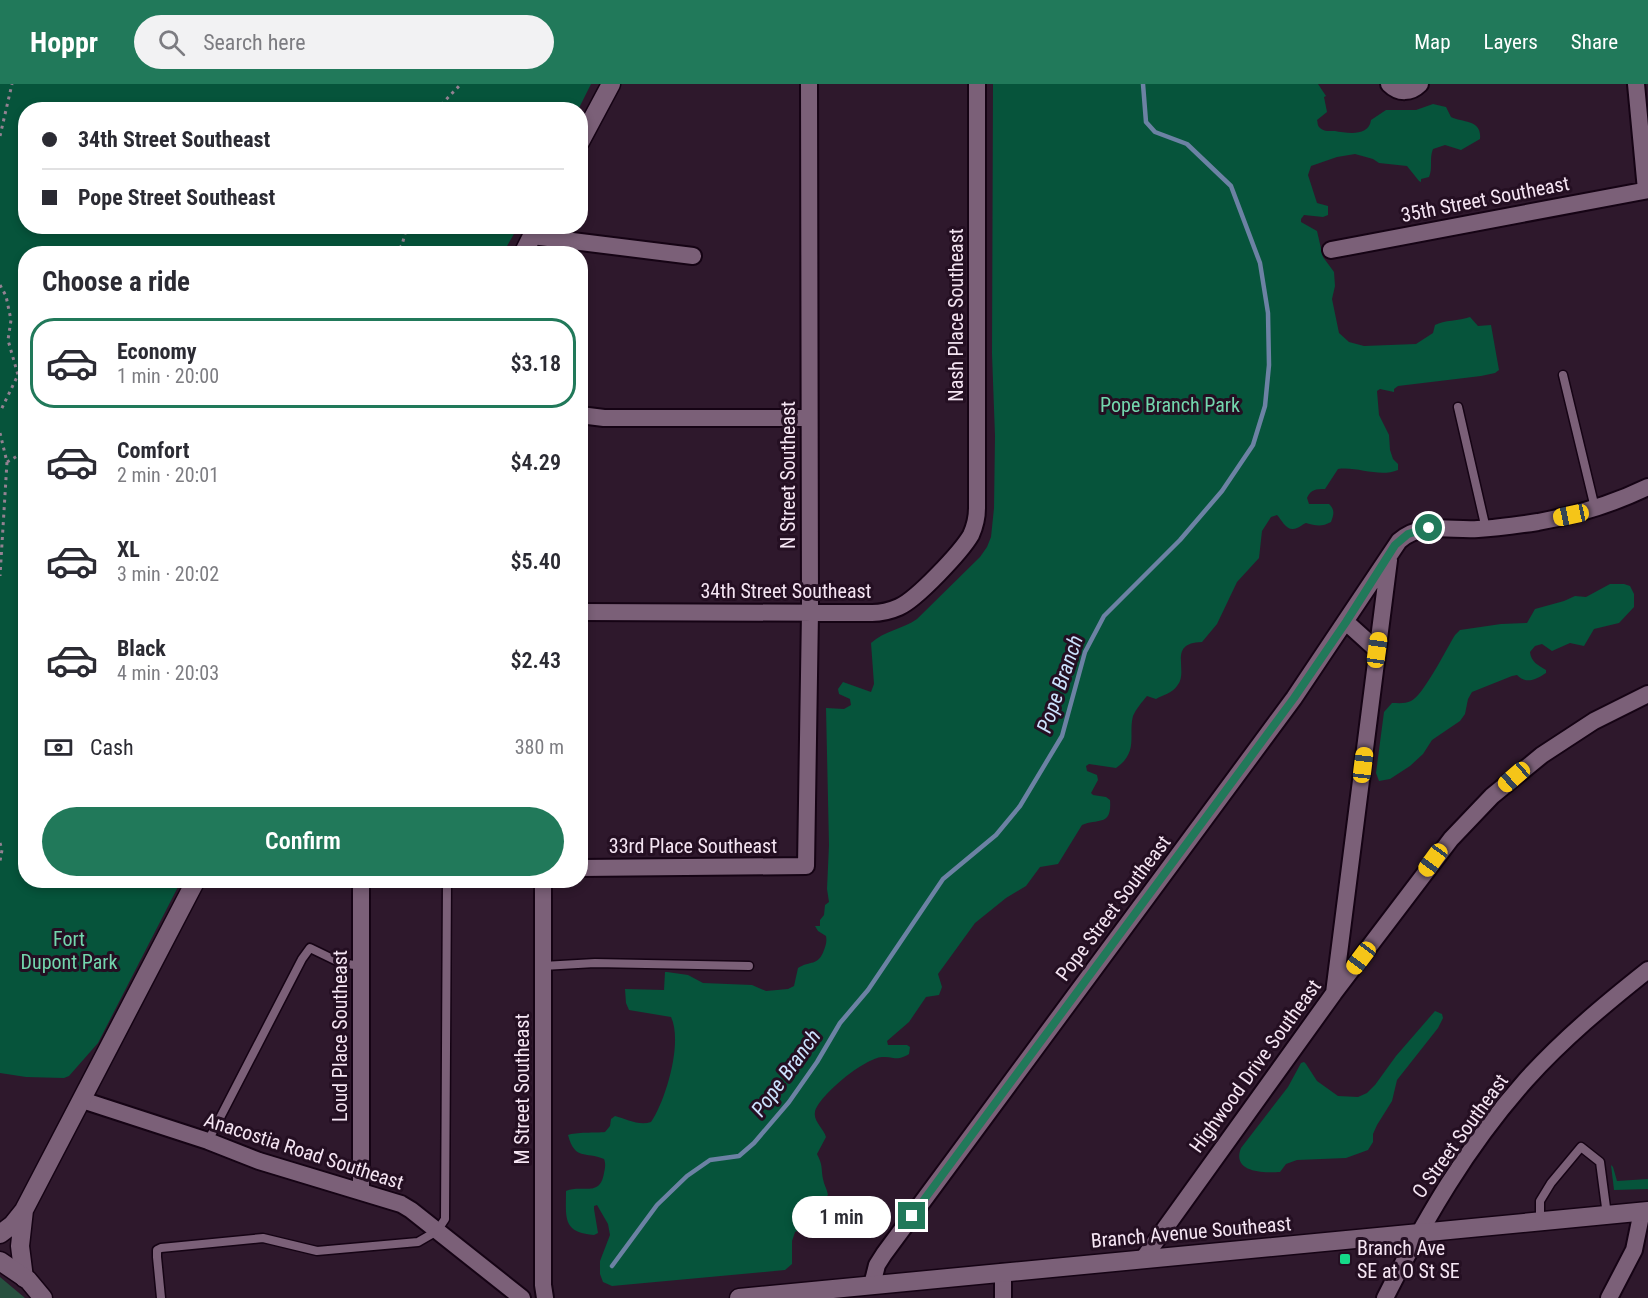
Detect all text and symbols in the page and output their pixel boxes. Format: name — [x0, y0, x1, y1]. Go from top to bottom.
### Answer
search box — [134, 15, 554, 69]
text: Hoppr — [30, 26, 98, 59]
icon: search — [155, 26, 188, 59]
text: Search here — [203, 30, 305, 55]
text: Map — [1414, 30, 1451, 54]
text: Layers — [1484, 30, 1538, 54]
text: Share — [1571, 30, 1618, 54]
text: 34th Street Southeast — [78, 127, 270, 152]
street label: 35th Street Southeast — [1399, 171, 1571, 227]
text: Pope Street Southeast — [78, 185, 275, 210]
street label: Nash Place Southeast — [944, 228, 968, 402]
text: Choose a ride — [42, 266, 190, 298]
icon: car — [45, 336, 99, 390]
text: Economy — [117, 339, 197, 364]
text: $3.18 — [510, 351, 561, 376]
text: 1 min · 20:00 — [117, 364, 219, 388]
park label: Pope Branch Park — [1100, 393, 1240, 417]
street label: N Street Southeast — [776, 401, 800, 549]
icon: car — [45, 435, 99, 489]
text: Comfort — [117, 438, 190, 463]
text: $4.29 — [510, 450, 561, 475]
text: 2 min · 20:01 — [117, 463, 219, 487]
car — [1552, 502, 1590, 528]
route start — [1415, 514, 1442, 541]
icon: car — [45, 534, 99, 588]
text: XL — [117, 537, 140, 562]
text: $5.40 — [510, 549, 561, 574]
text: 3 min · 20:02 — [117, 562, 219, 586]
street label: 34th Street Southeast — [700, 579, 872, 603]
car — [1366, 631, 1388, 669]
water label: Pope Branch — [1032, 632, 1088, 736]
icon: car — [45, 633, 99, 687]
text: Black — [117, 636, 166, 661]
text: $2.43 — [510, 648, 561, 673]
text: 4 min · 20:03 — [117, 661, 219, 685]
icon: cash — [42, 731, 75, 764]
text: Cash — [90, 735, 134, 760]
text: 380 m — [515, 735, 564, 759]
car — [1352, 746, 1374, 784]
car — [1495, 758, 1533, 796]
button: Confirm — [42, 807, 564, 876]
street label: Pope Street Southeast — [1050, 830, 1176, 985]
street label: 33rd Place Southeast — [609, 834, 777, 858]
car — [1415, 840, 1451, 880]
park label: Fort Dupont Park — [21, 927, 117, 974]
car — [1343, 938, 1379, 978]
street label: Loud Place Southeast — [328, 950, 352, 1122]
street label: Highwood Drive Southeast — [1184, 975, 1326, 1157]
street label: M Street Southeast — [510, 1014, 534, 1164]
water label: Pope Branch — [746, 1025, 826, 1121]
street label: O Street Southeast — [1407, 1069, 1513, 1203]
street label: Anacostia Road Southeast — [201, 1107, 407, 1195]
callout: 1 min — [792, 1195, 891, 1237]
route end — [898, 1202, 925, 1229]
text: 1 min — [819, 1205, 864, 1229]
street label: Branch Avenue Southeast — [1090, 1211, 1292, 1253]
place label: Branch Ave SE at O St SE — [1357, 1236, 1460, 1283]
marker: Branch Ave SE at O St SE — [1338, 1252, 1352, 1266]

